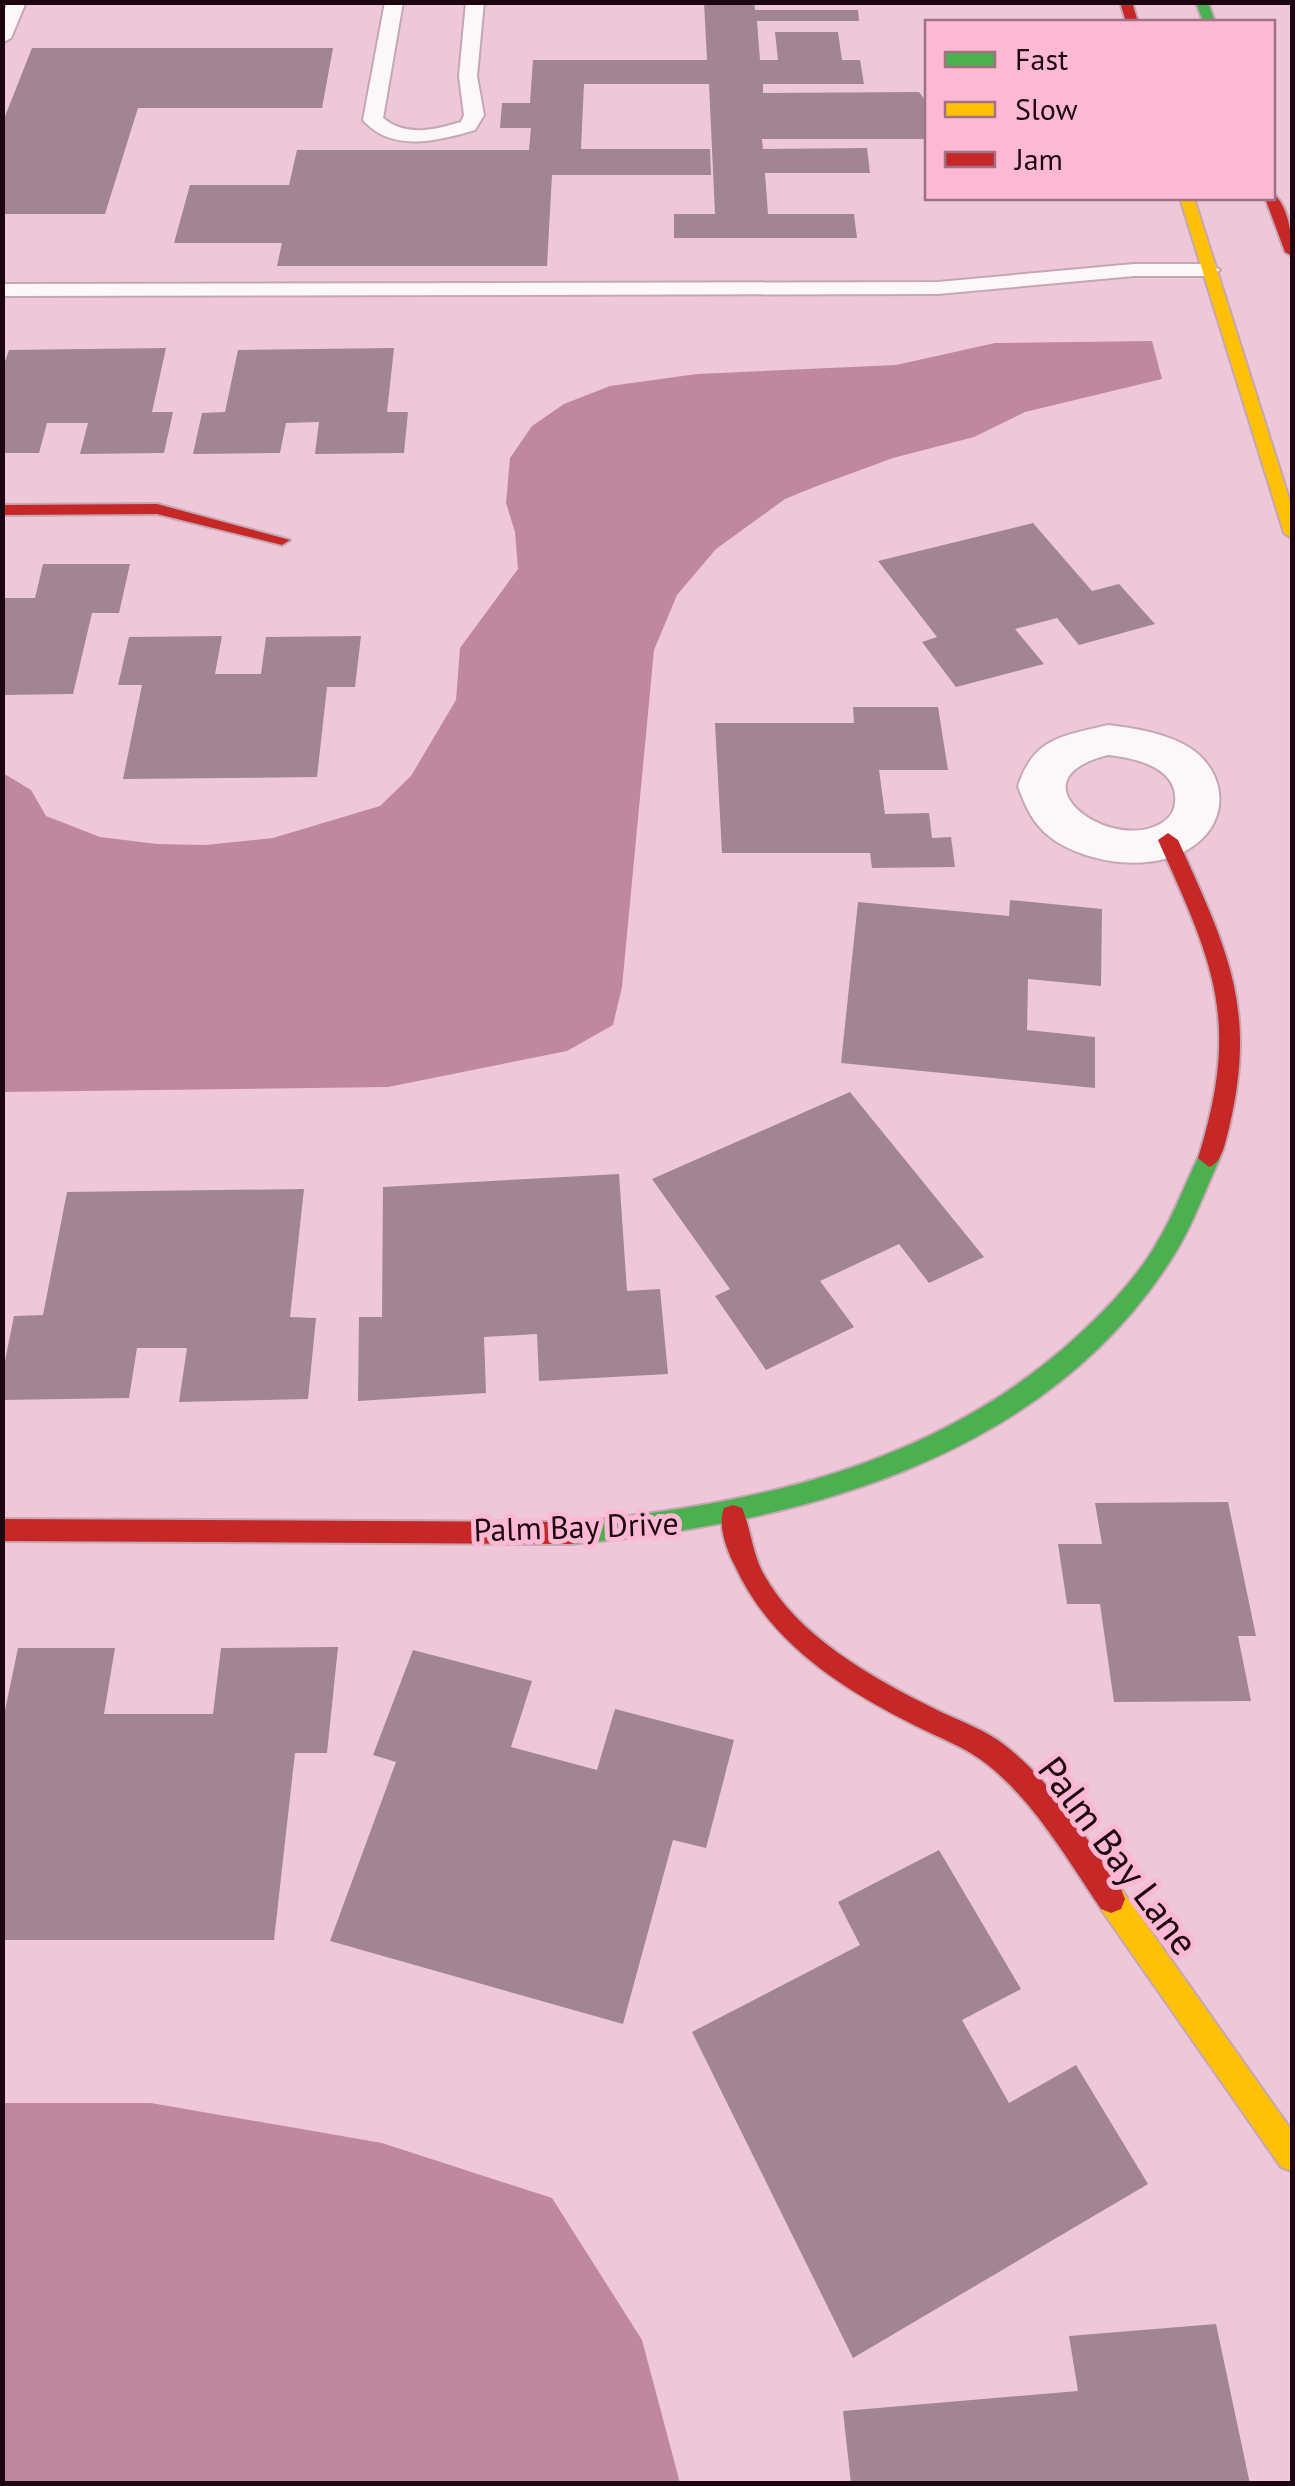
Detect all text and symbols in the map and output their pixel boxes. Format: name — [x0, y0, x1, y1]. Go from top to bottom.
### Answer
legend — [925, 20, 1275, 200]
text: Fast — [1015, 39, 1068, 78]
text: Slow — [1015, 89, 1078, 128]
text: Jam — [1013, 139, 1063, 178]
street label: Palm Bay Drive — [473, 1501, 679, 1551]
street label: Palm Bay Lane — [1028, 1746, 1210, 1964]

